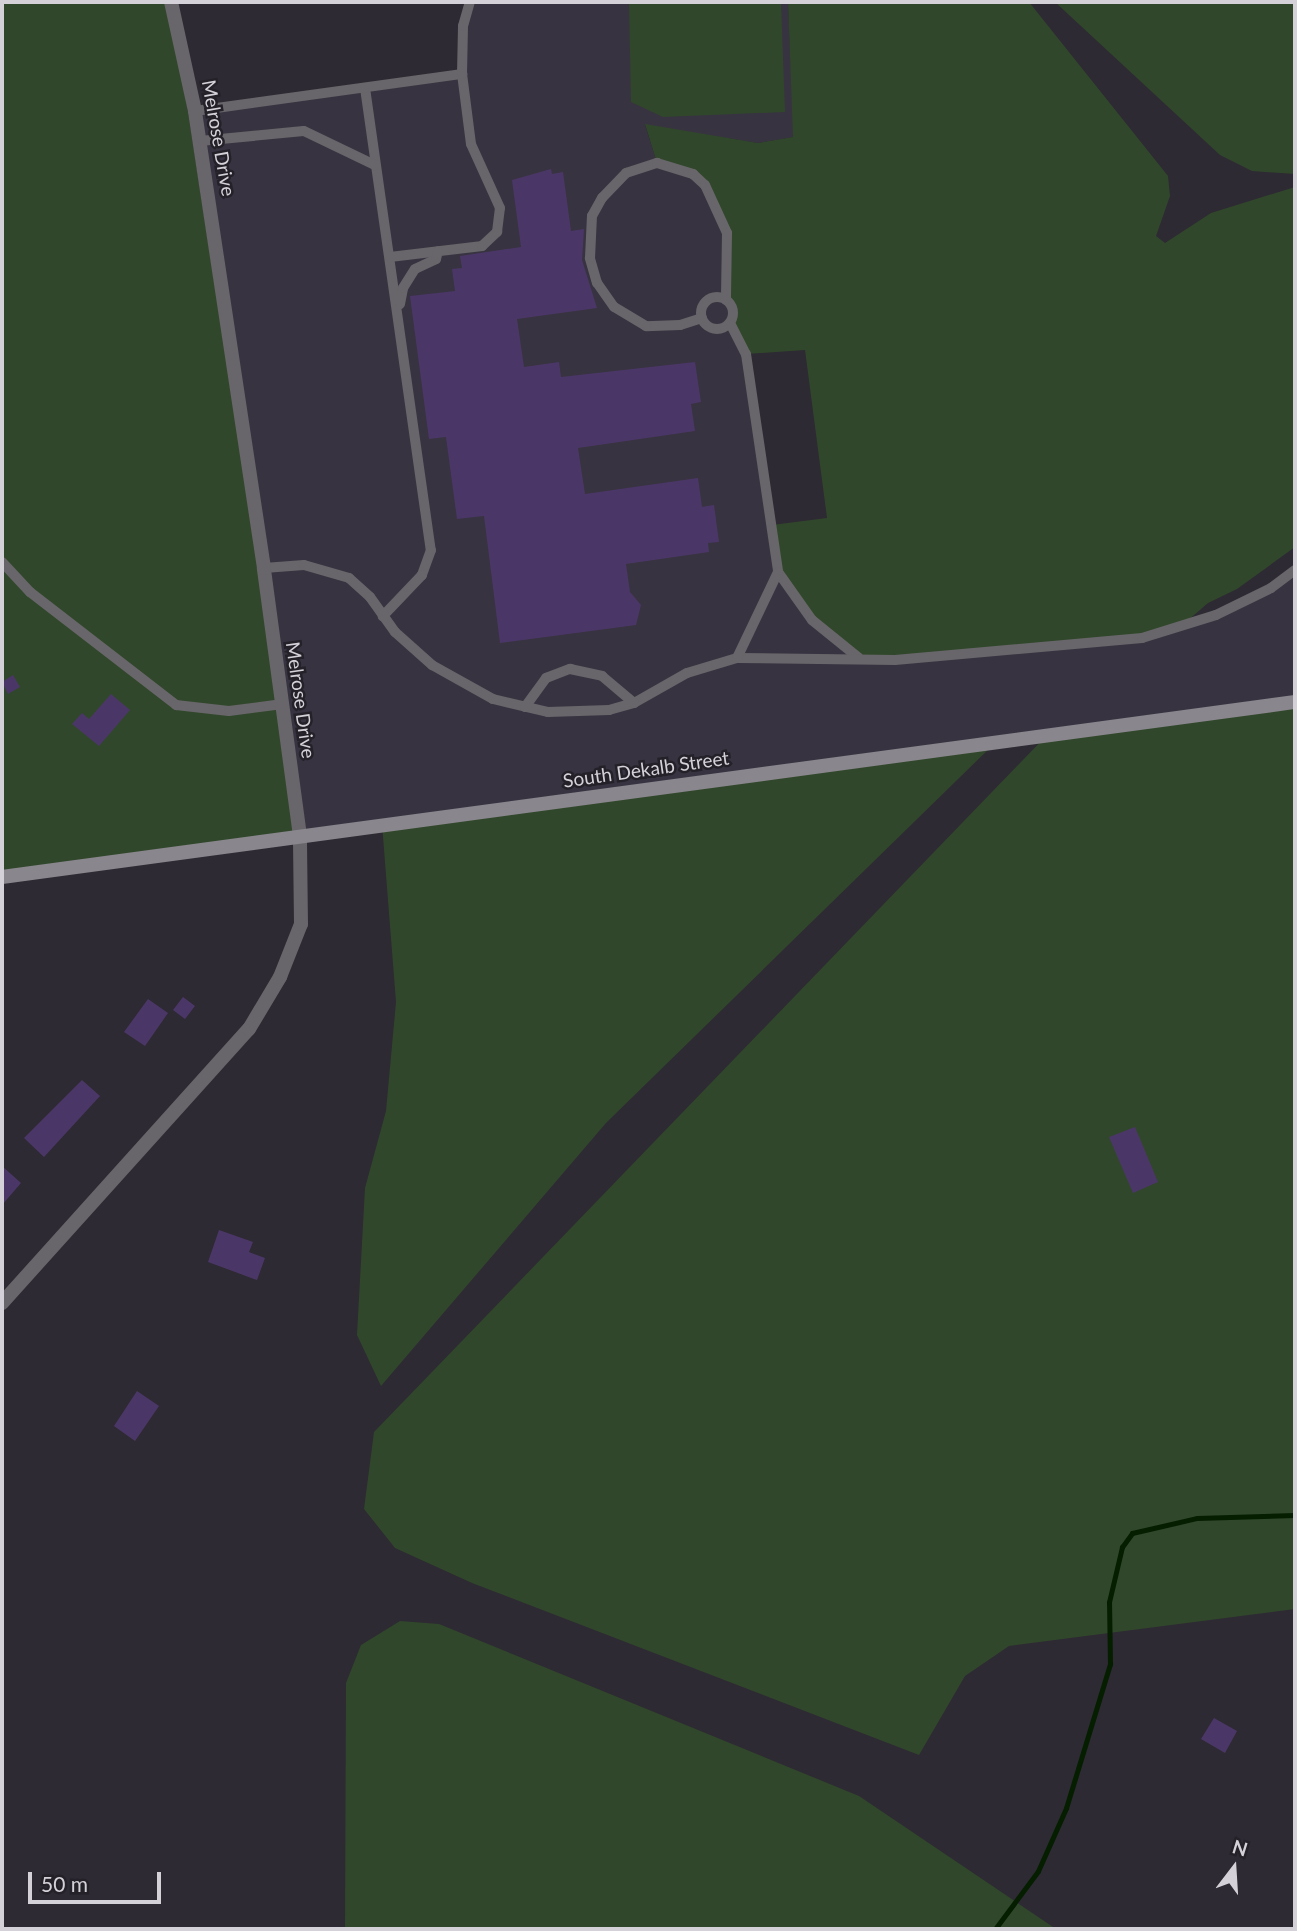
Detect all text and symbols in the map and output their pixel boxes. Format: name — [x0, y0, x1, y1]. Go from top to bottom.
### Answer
street label: Melrose Drive — [198, 78, 240, 198]
street label: Melrose Drive — [282, 640, 320, 760]
street label: South Dekalb Street — [562, 746, 730, 792]
north arrow — [1199, 1833, 1269, 1903]
text: N — [1230, 1834, 1251, 1861]
scale bar — [32, 1857, 164, 1901]
text: 50 m — [41, 1871, 88, 1896]

